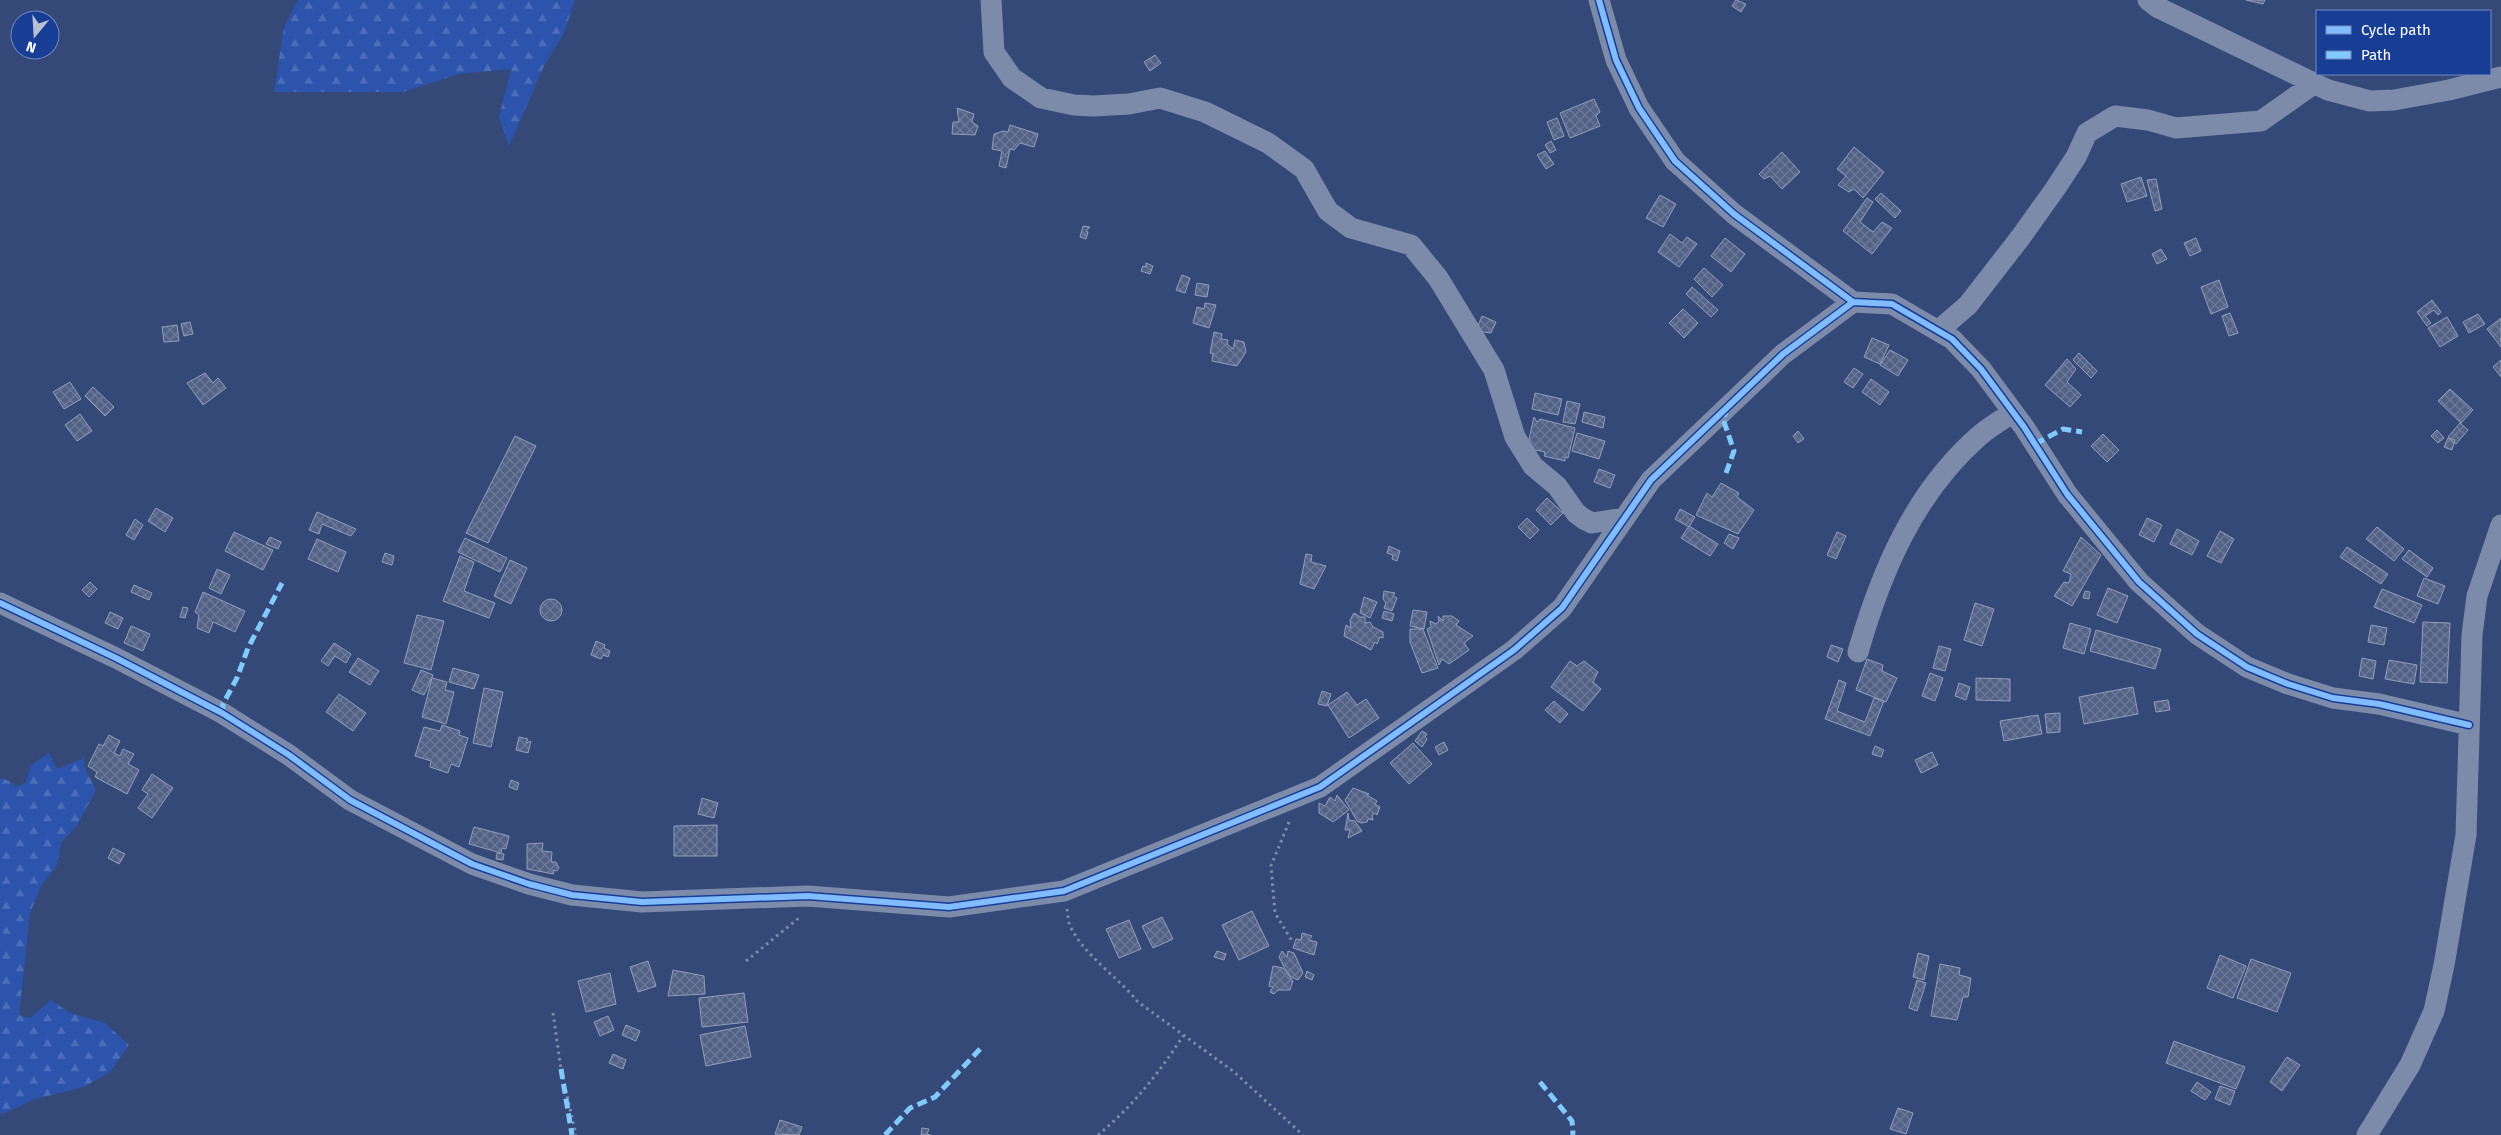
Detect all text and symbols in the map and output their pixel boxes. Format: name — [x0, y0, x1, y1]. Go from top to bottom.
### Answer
north arrow — [10, 10, 60, 60]
legend — [2316, 10, 2491, 75]
text: Cycle path — [2361, 21, 2431, 39]
text: N — [24, 37, 38, 56]
text: Path — [2361, 46, 2391, 64]

